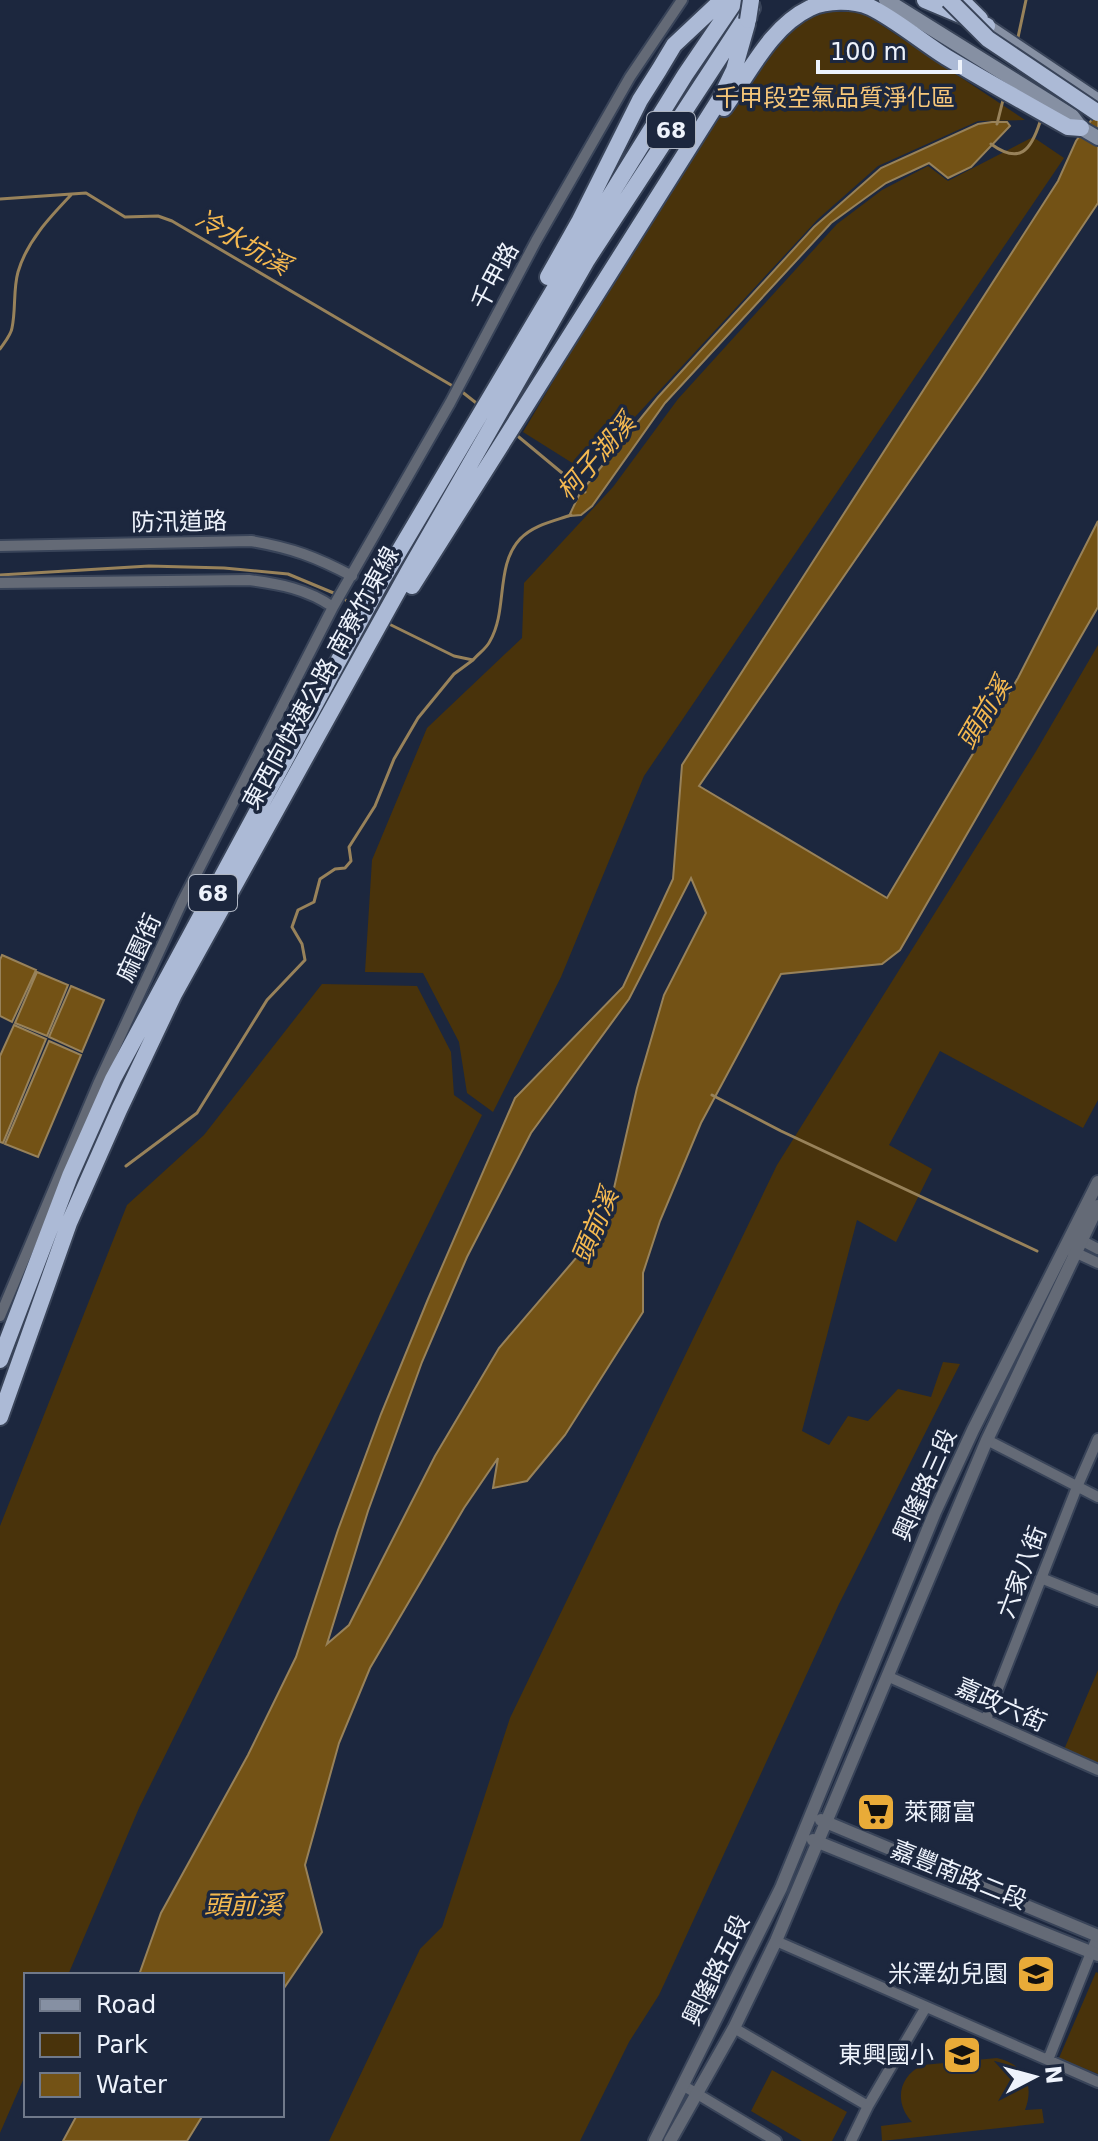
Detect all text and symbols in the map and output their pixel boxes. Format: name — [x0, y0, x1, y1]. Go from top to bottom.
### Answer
scale bar — [818, 24, 960, 74]
text: 100 m — [830, 38, 907, 66]
park label: 千甲段空氣品質淨化區 — [715, 84, 955, 112]
road number: 68 — [647, 112, 695, 148]
water label: 冷水坑溪 — [190, 203, 299, 283]
street label: 千甲路 — [466, 238, 524, 314]
water label: 柯子湖溪 — [551, 405, 644, 506]
street label: 防汛道路 — [131, 507, 227, 537]
street label: 東西向快速公路 南寮竹東線 — [237, 542, 405, 814]
water label: 頭前溪 — [951, 668, 1019, 754]
road number: 68 — [189, 875, 237, 911]
street label: 麻園街 — [111, 909, 167, 987]
water label: 頭前溪 — [566, 1181, 626, 1268]
street label: 興隆路三段 — [888, 1424, 962, 1546]
street label: 六家八街 — [992, 1522, 1052, 1622]
street label: 嘉政六街 — [951, 1673, 1051, 1737]
supermarket icon: 萊爾富 — [855, 1791, 897, 1833]
place label: 萊爾富 — [904, 1798, 976, 1826]
street label: 嘉豐南路二段 — [887, 1835, 1031, 1915]
water label: 頭前溪 — [204, 1890, 286, 1920]
street label: 興隆路五段 — [677, 1910, 755, 2030]
school or university icon: 米澤幼兒園 — [1015, 1953, 1057, 1995]
place label: 米澤幼兒園 — [888, 1960, 1008, 1988]
legend — [24, 1973, 284, 2117]
text: Road — [96, 1991, 156, 2019]
text: Park — [96, 2031, 148, 2059]
school or university icon: 東興國小 — [941, 2034, 983, 2076]
north arrow — [994, 2037, 1074, 2117]
place label: 東興國小 — [838, 2041, 934, 2069]
text: N — [1040, 2064, 1067, 2085]
text: Water — [96, 2071, 167, 2099]

